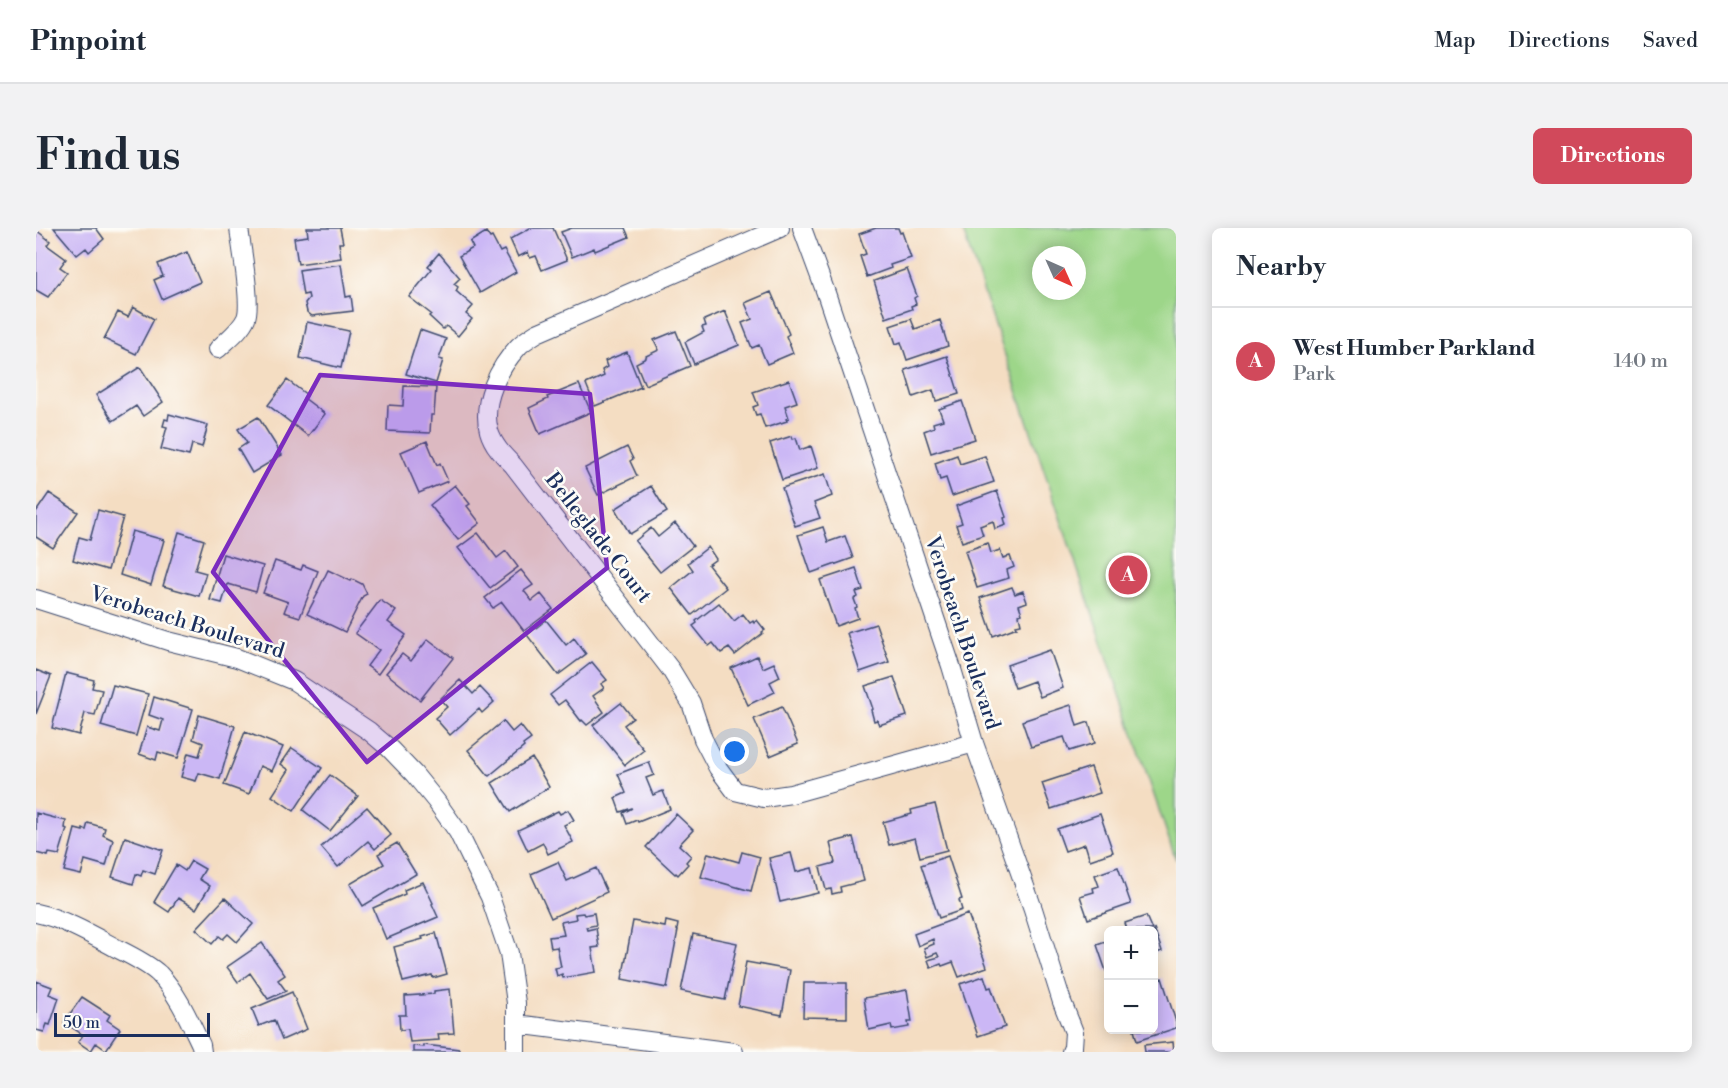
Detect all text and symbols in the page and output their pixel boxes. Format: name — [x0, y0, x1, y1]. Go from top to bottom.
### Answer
text: Pinpoint — [30, 24, 146, 59]
text: Map — [1434, 28, 1476, 54]
text: Directions — [1509, 28, 1610, 54]
text: Saved — [1643, 28, 1698, 54]
button: Directions — [1533, 128, 1692, 184]
text: Find us — [36, 130, 180, 183]
north arrow — [1032, 246, 1086, 300]
text: Nearby — [1236, 251, 1326, 283]
text: West Humber Parkland — [1293, 335, 1536, 362]
text: A — [1248, 349, 1263, 374]
text: 140 m — [1613, 349, 1668, 374]
text: Park — [1293, 362, 1335, 387]
street label: Belleglade Court — [538, 467, 657, 609]
street label: Verobeach Boulevard — [918, 532, 1006, 733]
pin: A — [1108, 552, 1148, 598]
street label: Verobeach Boulevard — [86, 581, 287, 665]
your location — [720, 737, 749, 766]
map controls — [1104, 926, 1158, 1034]
button: + — [1104, 926, 1158, 980]
button: − — [1104, 980, 1158, 1034]
scale bar — [54, 1010, 210, 1038]
text: 50 m — [63, 1013, 100, 1033]

